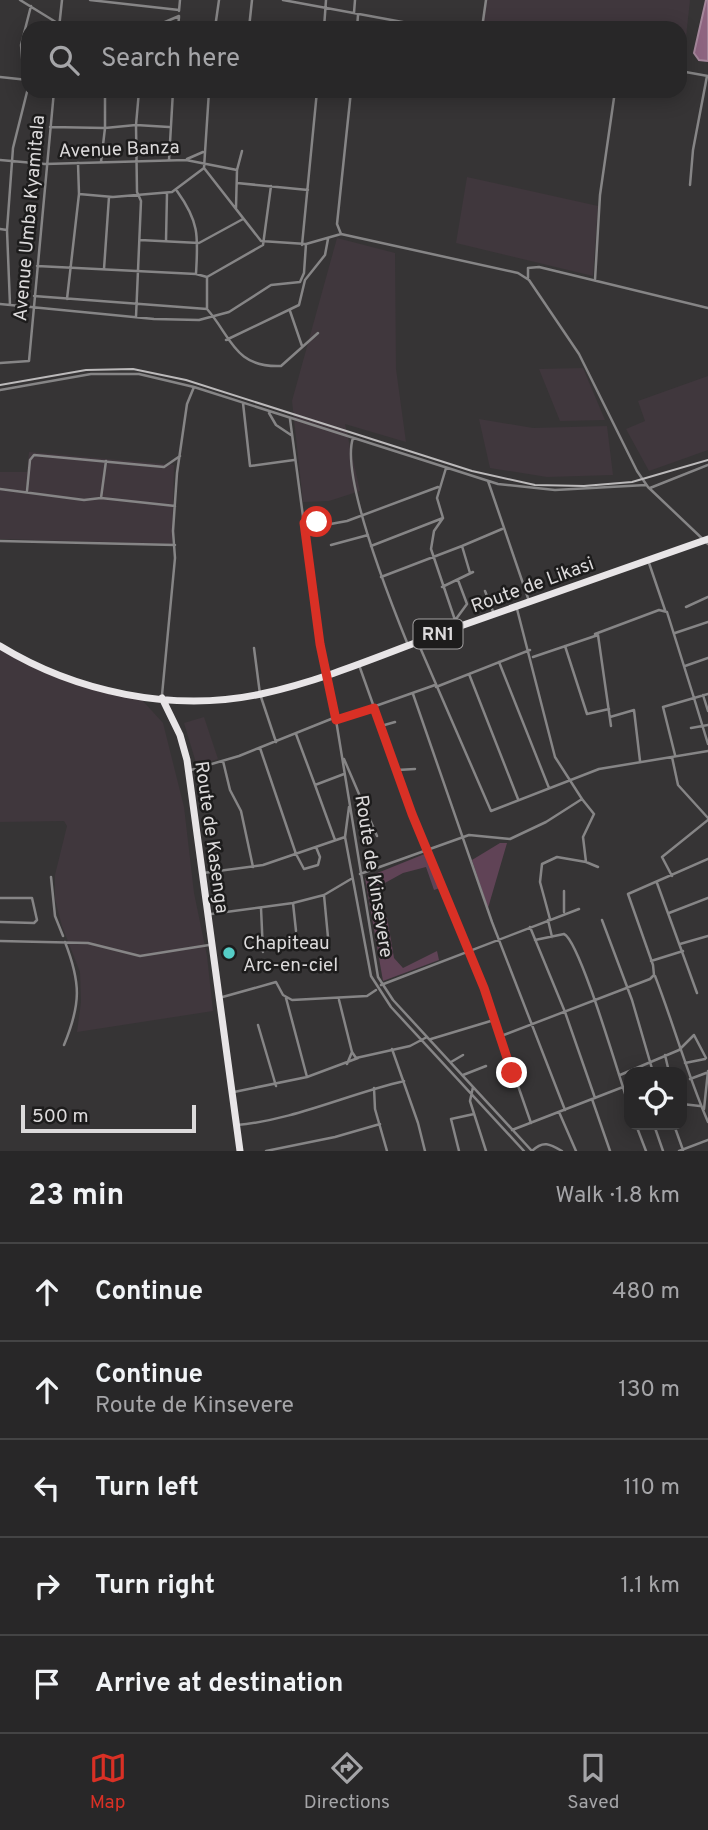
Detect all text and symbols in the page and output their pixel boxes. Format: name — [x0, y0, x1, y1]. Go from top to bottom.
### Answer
search box — [21, 21, 687, 98]
icon: search — [45, 41, 83, 79]
text: Search here — [101, 43, 240, 76]
street label: Avenue Umba Kyamitala — [9, 114, 51, 322]
street label: Avenue Banza — [58, 136, 180, 164]
route start — [301, 506, 332, 537]
street label: Route de Likasi — [468, 552, 598, 619]
road number: RN1 — [414, 620, 462, 648]
street label: Route de Kasenga — [188, 760, 234, 915]
street label: Route de Kinsevere — [348, 793, 398, 959]
place label: Chapiteau Arc-en-ciel — [243, 932, 338, 978]
marker: Chapiteau Arc-en-ciel — [221, 945, 237, 961]
route end — [496, 1057, 527, 1088]
map controls — [624, 1067, 687, 1130]
button: locate — [624, 1067, 687, 1130]
scale bar — [21, 1102, 196, 1134]
text: 500 m — [32, 1105, 89, 1129]
text: 23 min — [28, 1178, 124, 1215]
text: Walk · 1.8 km — [555, 1182, 680, 1211]
icon: ahead — [28, 1273, 66, 1311]
text: Continue — [95, 1276, 203, 1309]
text: 480 m — [612, 1278, 680, 1307]
text: Continue — [95, 1359, 203, 1392]
icon: ahead — [28, 1371, 66, 1409]
text: 130 m — [618, 1376, 680, 1405]
text: Route de Kinsevere — [95, 1392, 294, 1421]
icon: left — [28, 1469, 66, 1507]
text: Turn left — [95, 1472, 199, 1505]
text: 110 m — [623, 1474, 680, 1503]
icon: right — [28, 1567, 66, 1605]
text: Turn right — [95, 1570, 215, 1603]
text: 1.1 km — [621, 1572, 680, 1601]
icon: arrive — [28, 1665, 66, 1703]
text: Arrive at destination — [95, 1668, 343, 1701]
tab: Map — [89, 1749, 127, 1815]
tab: Directions — [304, 1749, 390, 1815]
tab: Saved — [567, 1749, 619, 1815]

